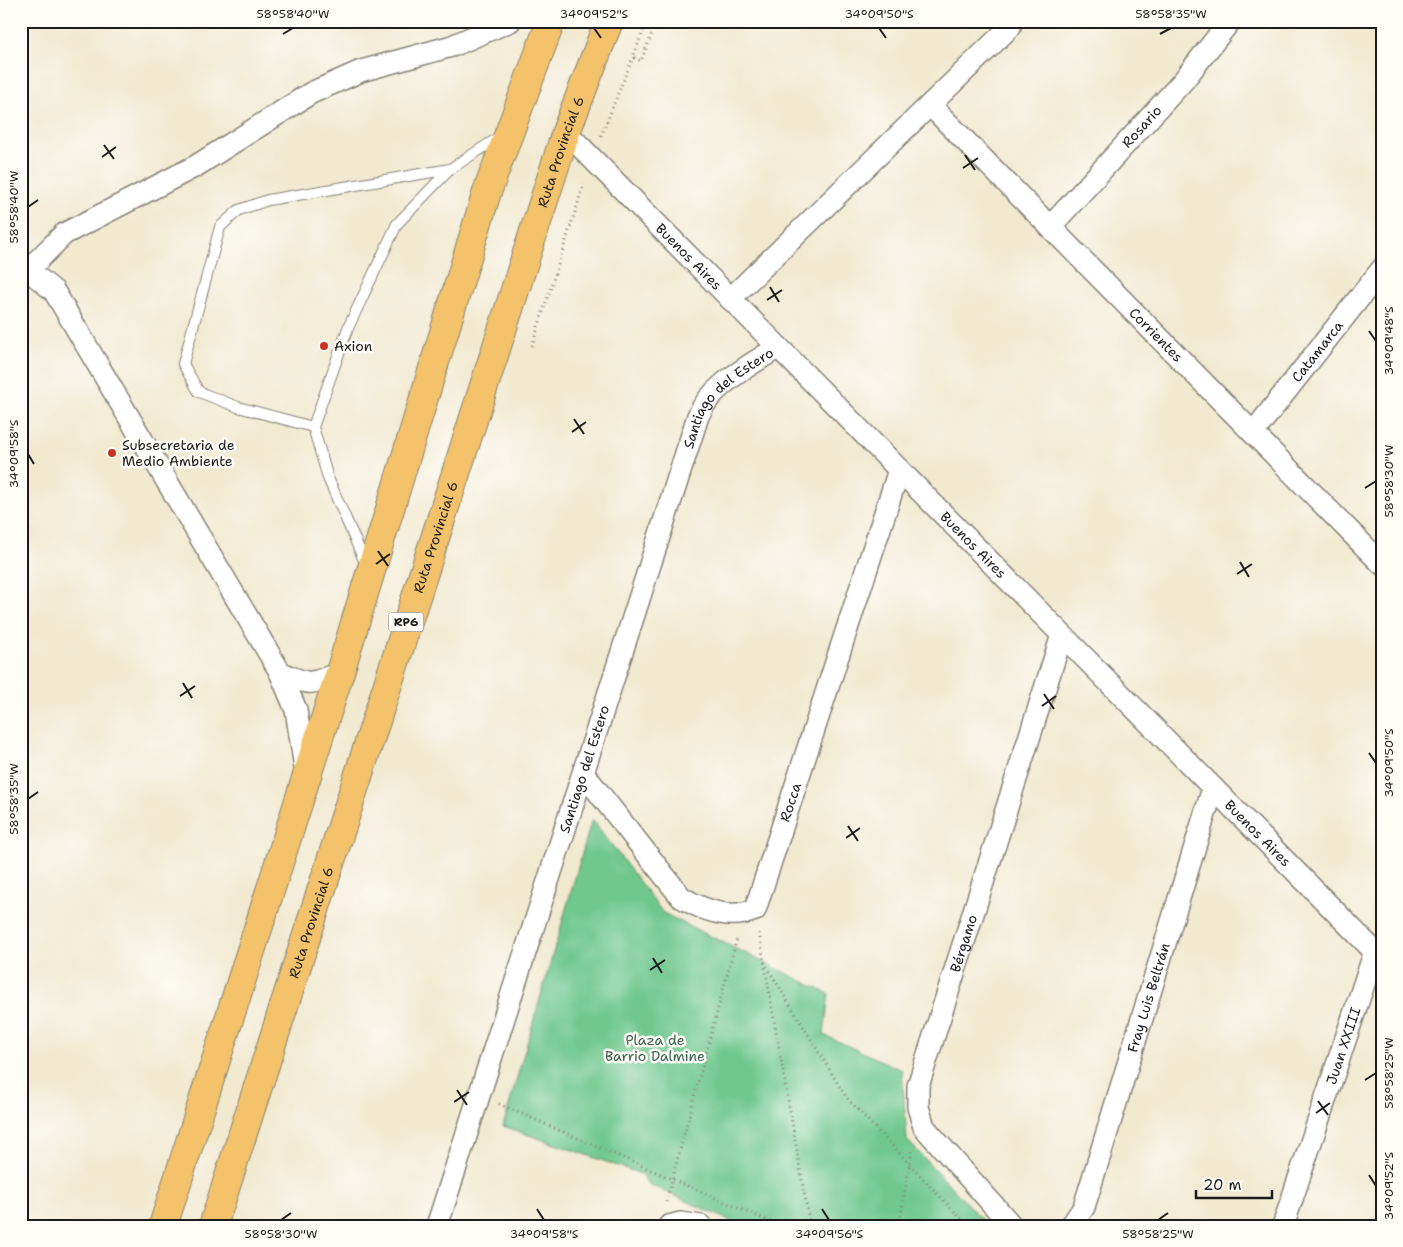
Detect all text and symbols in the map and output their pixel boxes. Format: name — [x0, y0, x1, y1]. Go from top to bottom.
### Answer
text: 58°58'40"W — [257, 6, 329, 22]
text: 34°09'52"S — [560, 6, 629, 22]
text: 34°09'50"S — [844, 6, 914, 22]
text: 58°58'35"W — [1135, 6, 1207, 22]
street label: Ruta Provincial 6 — [533, 94, 588, 210]
street label: Rosario — [1118, 101, 1165, 151]
text: 58°58'40"W — [6, 171, 22, 243]
street label: Buenos Aires — [652, 219, 726, 294]
street label: Corrientes — [1125, 304, 1187, 366]
text: 34°09'48"S — [1381, 306, 1397, 376]
street label: Catamarca — [1288, 317, 1347, 386]
place label: Axion — [334, 337, 373, 355]
marker: Axion — [318, 340, 330, 352]
street label: Santiago del Estero — [679, 343, 777, 451]
text: 34°09'58"S — [6, 419, 22, 488]
place label: Subsecretaria de Medio Ambiente — [122, 436, 235, 470]
text: 58°58'30"W — [1381, 445, 1397, 517]
marker: Subsecretaria de Medio Ambiente — [106, 447, 118, 459]
street label: Ruta Provincial 6 — [409, 479, 462, 595]
street label: Buenos Aires — [936, 508, 1010, 582]
road number: RP6 — [388, 612, 424, 632]
street label: Santiago del Estero — [555, 703, 613, 835]
text: 34°09'50"S — [1381, 728, 1397, 798]
text: 58°58'35"W — [6, 763, 22, 835]
street label: Rocca — [775, 780, 805, 824]
street label: Buenos Aires — [1221, 796, 1295, 870]
street label: Ruta Provincial 6 — [285, 864, 337, 981]
street label: Bérgamo — [946, 912, 981, 975]
street label: Fray Luis Beltrán — [1123, 940, 1174, 1055]
street label: Juan XXIII — [1322, 1005, 1365, 1087]
park label: Plaza de Barrio Dalmine — [605, 1031, 705, 1065]
text: 58°58'25"W — [1381, 1037, 1397, 1109]
text: 34°09'52"S — [1381, 1151, 1397, 1220]
scale bar — [1196, 1167, 1272, 1199]
text: 20 m — [1203, 1175, 1242, 1195]
text: 58°58'30"W — [245, 1226, 317, 1242]
text: 34°09'58"S — [510, 1226, 579, 1242]
text: 34°09'56"S — [795, 1226, 863, 1242]
text: 58°58'25"W — [1122, 1226, 1194, 1242]

